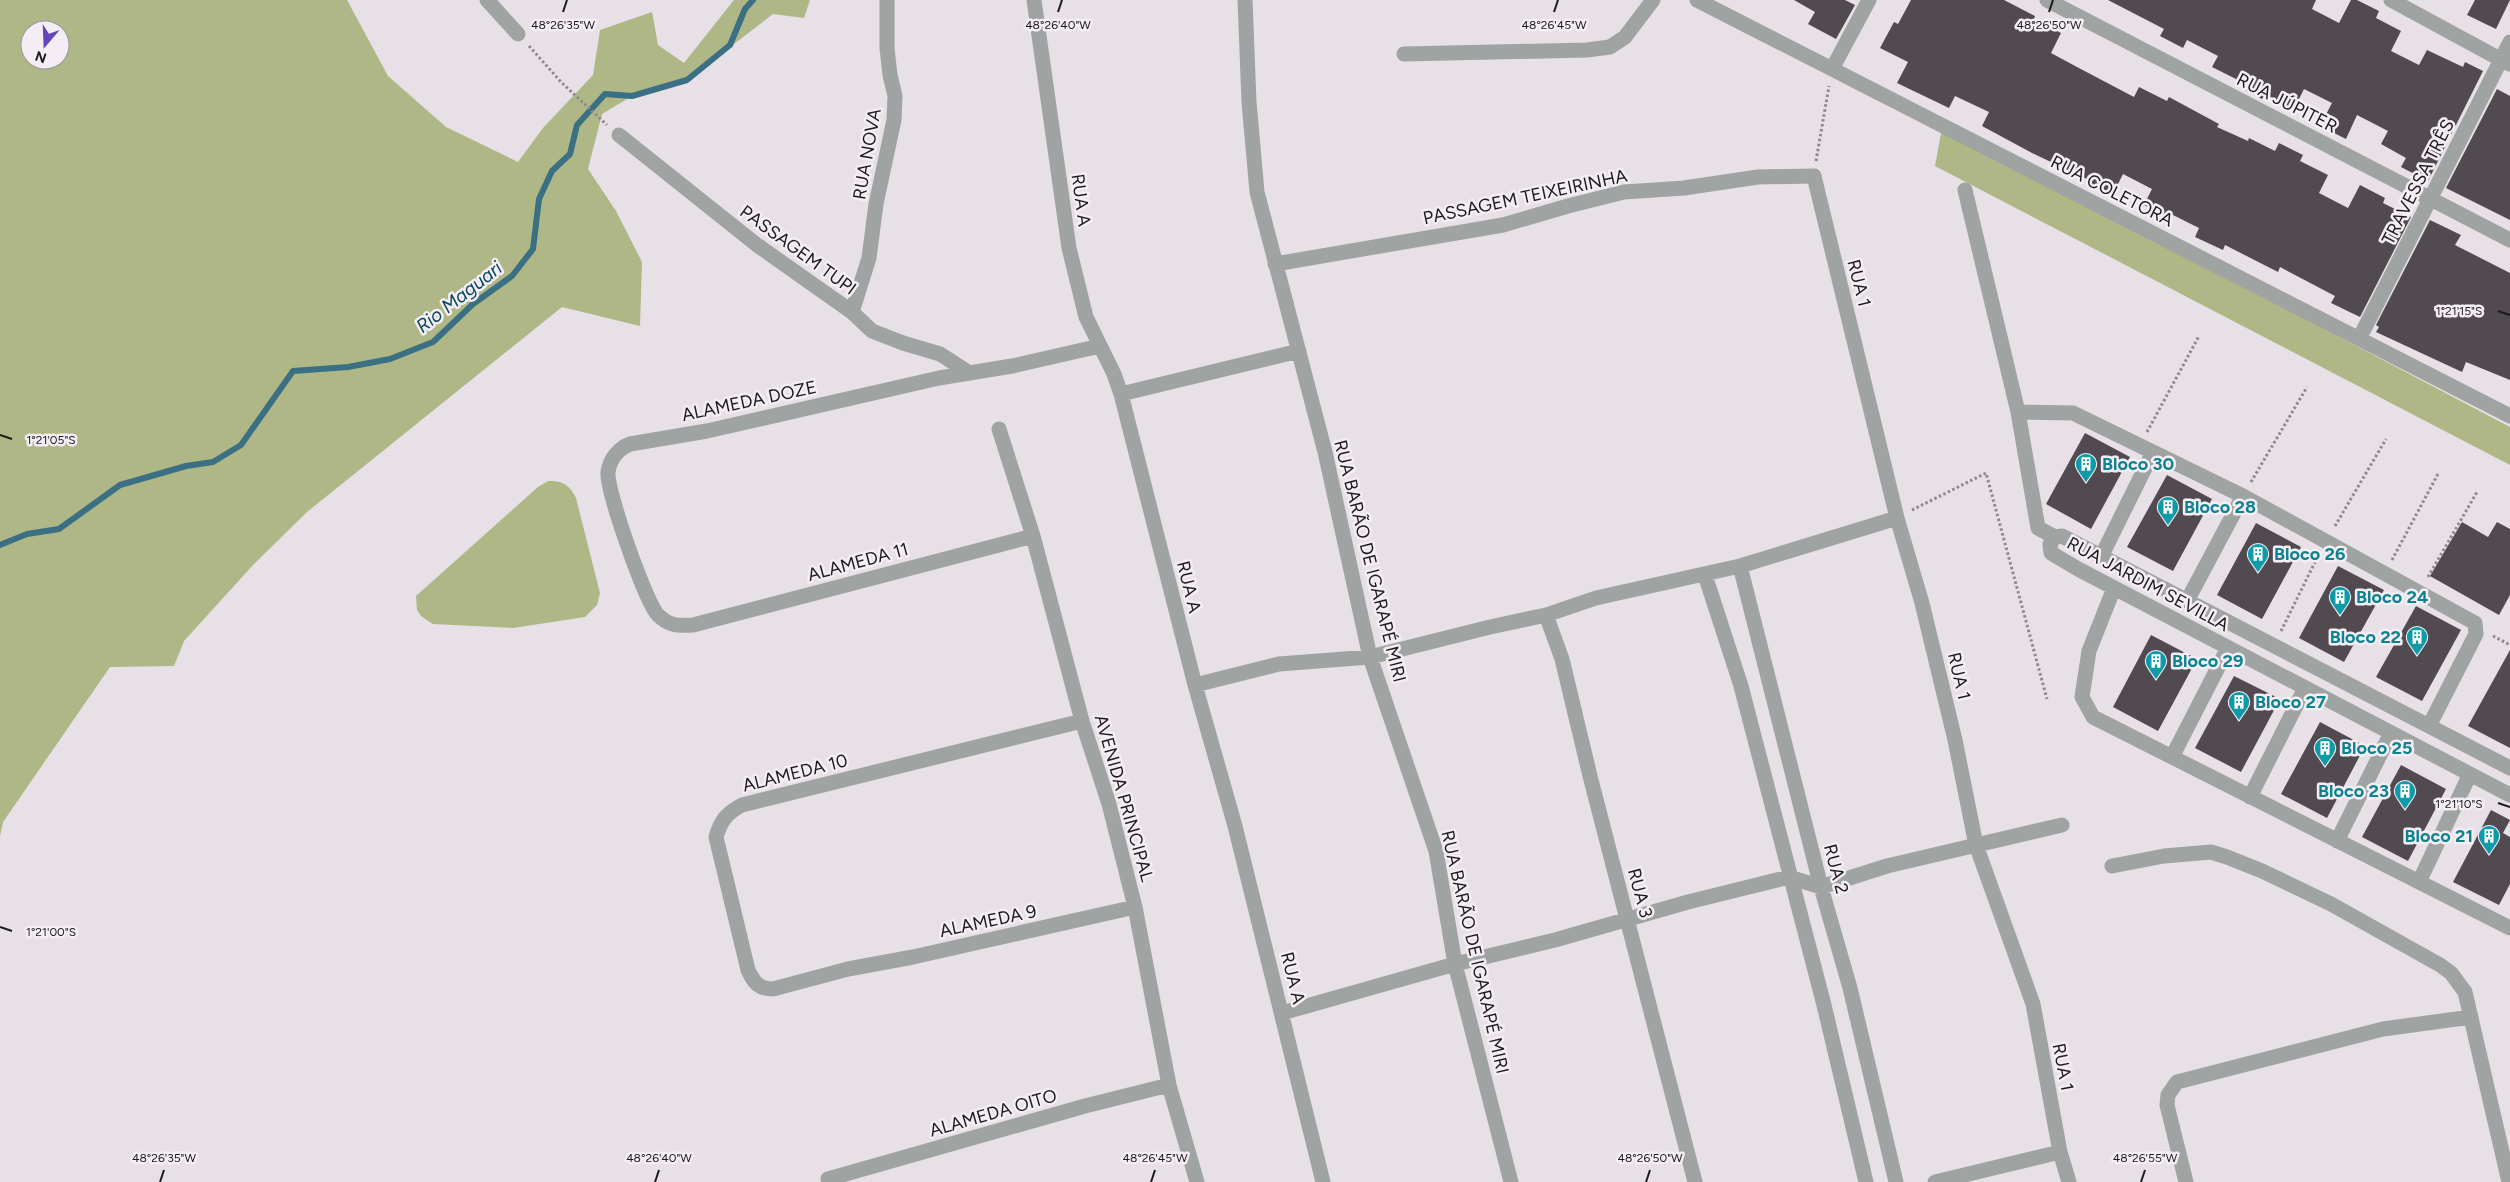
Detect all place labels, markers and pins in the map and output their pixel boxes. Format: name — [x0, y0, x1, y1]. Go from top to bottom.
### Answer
building icon: Bloco 30 — [2074, 452, 2098, 483]
place label: Bloco 30 — [2102, 453, 2174, 475]
building icon: Bloco 28 — [2156, 495, 2180, 526]
place label: Bloco 28 — [2184, 496, 2256, 518]
building icon: Bloco 26 — [2246, 542, 2270, 573]
place label: Bloco 26 — [2274, 543, 2345, 565]
building icon: Bloco 24 — [2328, 585, 2352, 616]
place label: Bloco 24 — [2356, 586, 2428, 608]
building icon: Bloco 22 — [2405, 625, 2429, 656]
place label: Bloco 22 — [2330, 626, 2401, 648]
building icon: Bloco 29 — [2144, 649, 2168, 680]
place label: Bloco 29 — [2172, 650, 2243, 672]
building icon: Bloco 27 — [2227, 690, 2251, 721]
place label: Bloco 27 — [2255, 691, 2326, 713]
building icon: Bloco 25 — [2313, 736, 2337, 767]
place label: Bloco 25 — [2341, 737, 2412, 759]
building icon: Bloco 23 — [2393, 779, 2417, 810]
place label: Bloco 23 — [2318, 780, 2389, 802]
building icon: Bloco 21 — [2477, 824, 2501, 855]
place label: Bloco 21 — [2405, 825, 2473, 847]

